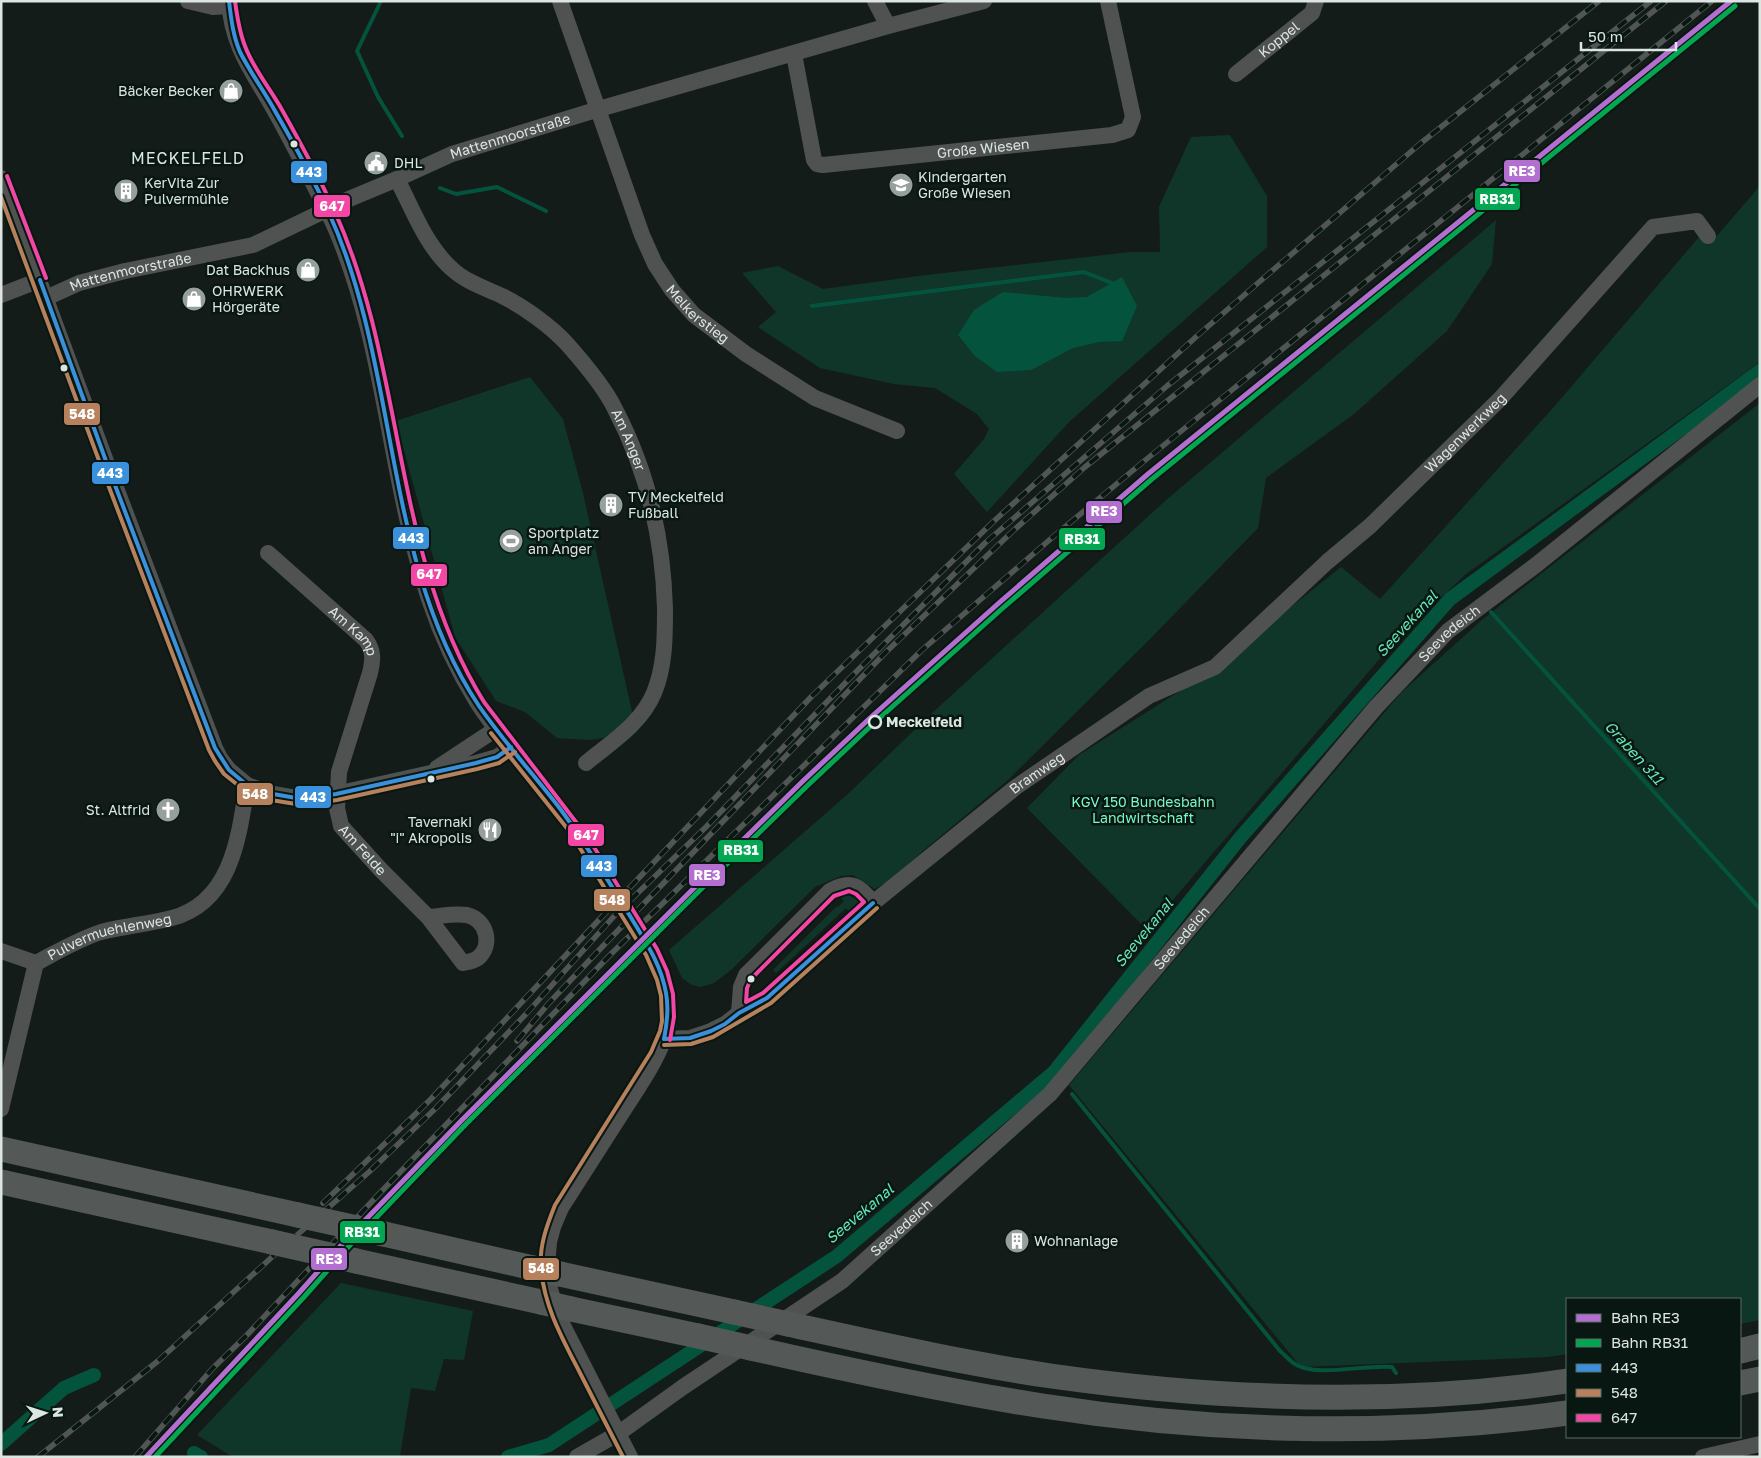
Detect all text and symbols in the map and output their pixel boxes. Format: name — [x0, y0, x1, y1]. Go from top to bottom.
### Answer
street label: Koppel — [1255, 18, 1302, 61]
scale bar — [1581, 20, 1676, 52]
text: 50 m — [1588, 27, 1623, 45]
shop icon: Bäcker Becker — [218, 78, 244, 104]
place label: Bäcker Becker — [118, 82, 215, 99]
street label: Mattenmoorstraße — [448, 109, 572, 162]
street label: Große Wiesen — [936, 135, 1030, 161]
unlabelled marker — [289, 139, 299, 149]
district label: MECKELFELD — [131, 148, 245, 168]
public building icon: DHL — [363, 150, 389, 176]
place label: DHL — [394, 154, 422, 171]
line badge: RE3 — [1503, 159, 1541, 183]
line badge: 443 — [290, 160, 328, 184]
text: RE3 — [1508, 162, 1536, 179]
text: 443 — [296, 163, 322, 180]
place label: Kindergarten Große Wiesen — [918, 168, 1011, 201]
school or university icon: Kindergarten Große Wiesen — [888, 172, 914, 198]
place label: KerVita Zur Pulvermühle — [144, 174, 229, 207]
building icon: KerVita Zur Pulvermühle — [113, 178, 139, 204]
line badge: RB31 — [1474, 187, 1521, 211]
text: RB31 — [1479, 190, 1515, 207]
line badge: 647 — [313, 194, 351, 218]
text: 647 — [319, 197, 345, 214]
street label: Mattenmoorstraße — [66, 249, 193, 294]
shop icon: Dat Backhus — [295, 257, 321, 283]
place label: Dat Backhus — [206, 261, 290, 278]
street label: Melkerstieg — [663, 281, 733, 346]
place label: OHRWERK Hörgeräte — [212, 282, 284, 315]
shop icon: OHRWERK Hörgeräte — [181, 286, 207, 312]
unlabelled marker — [59, 363, 69, 373]
street label: Wagenwerkweg — [1421, 389, 1509, 476]
line badge: 548 — [63, 402, 101, 426]
text: 548 — [69, 405, 95, 422]
street label: Am Anger — [608, 406, 650, 473]
line badge: 443 — [91, 461, 130, 485]
text: 443 — [97, 464, 123, 481]
place label: TV Meckelfeld Fußball — [628, 488, 724, 521]
building icon: TV Meckelfeld Fußball — [598, 492, 624, 518]
line badge: RE3 — [1085, 500, 1123, 524]
text: RE3 — [1090, 502, 1118, 519]
place label: Sportplatz am Anger — [528, 524, 599, 557]
line badge: 443 — [392, 526, 430, 550]
line badge: RB31 — [1058, 527, 1106, 551]
sports icon: Sportplatz am Anger — [498, 528, 524, 554]
text: 443 — [398, 529, 424, 546]
text: RB31 — [1064, 530, 1100, 547]
line badge: 647 — [410, 563, 448, 587]
text: 647 — [416, 565, 442, 582]
water label: Seevekanal — [1372, 586, 1441, 660]
street label: Seevedeich — [1414, 601, 1483, 665]
street label: Am Kamp — [326, 602, 381, 657]
place label: Meckelfeld — [886, 713, 962, 730]
marker: Meckelfeld — [868, 715, 882, 729]
water label: Graben 311 — [1602, 717, 1668, 788]
street label: Bramweg — [1005, 748, 1067, 797]
unlabelled marker — [426, 774, 436, 784]
line badge: 548 — [236, 782, 274, 806]
text: 548 — [242, 785, 268, 802]
line badge: 443 — [294, 785, 332, 809]
text: 443 — [300, 788, 326, 805]
park label: KGV 150 Bundesbahn Landwirtschaft — [1071, 793, 1215, 826]
church icon: St. Altfrid — [155, 797, 181, 823]
place label: St. Altfrid — [86, 801, 150, 818]
place label: Tavernaki "i" Akropolis — [390, 813, 472, 846]
restaurant icon: Tavernaki "i" Akropolis — [477, 817, 503, 843]
street label: Am Felde — [336, 821, 390, 879]
line badge: 647 — [567, 823, 605, 847]
text: 647 — [573, 826, 599, 843]
line badge: RB31 — [717, 839, 764, 863]
text: RB31 — [723, 841, 759, 858]
line badge: 443 — [580, 854, 618, 878]
text: 443 — [586, 857, 612, 874]
line badge: RE3 — [688, 863, 726, 887]
text: RE3 — [693, 866, 721, 883]
line badge: 548 — [593, 888, 631, 912]
text: 548 — [599, 891, 625, 908]
water label: Seevekanal — [1110, 894, 1177, 970]
street label: Seevedeich — [1150, 903, 1212, 973]
street label: Pulvermuehlenweg — [44, 909, 173, 963]
unlabelled marker — [746, 974, 756, 984]
water label: Seevekanal — [822, 1179, 898, 1247]
street label: Seevedeich — [866, 1195, 935, 1260]
line badge: RB31 — [339, 1220, 386, 1244]
text: RB31 — [344, 1223, 380, 1240]
building icon: Wohnanlage — [1004, 1228, 1030, 1254]
place label: Wohnanlage — [1034, 1232, 1118, 1249]
line badge: RE3 — [310, 1247, 348, 1271]
text: RE3 — [315, 1250, 343, 1267]
line badge: 548 — [522, 1257, 560, 1281]
text: 548 — [528, 1259, 554, 1276]
legend — [1566, 1298, 1741, 1438]
text: Bahn RE3 — [1611, 1308, 1680, 1326]
text: Bahn RB31 — [1611, 1333, 1688, 1351]
text: 443 — [1611, 1358, 1638, 1376]
text: 548 — [1611, 1383, 1638, 1401]
north arrow — [20, 1388, 70, 1438]
text: N — [50, 1406, 67, 1418]
text: 647 — [1611, 1408, 1637, 1426]

